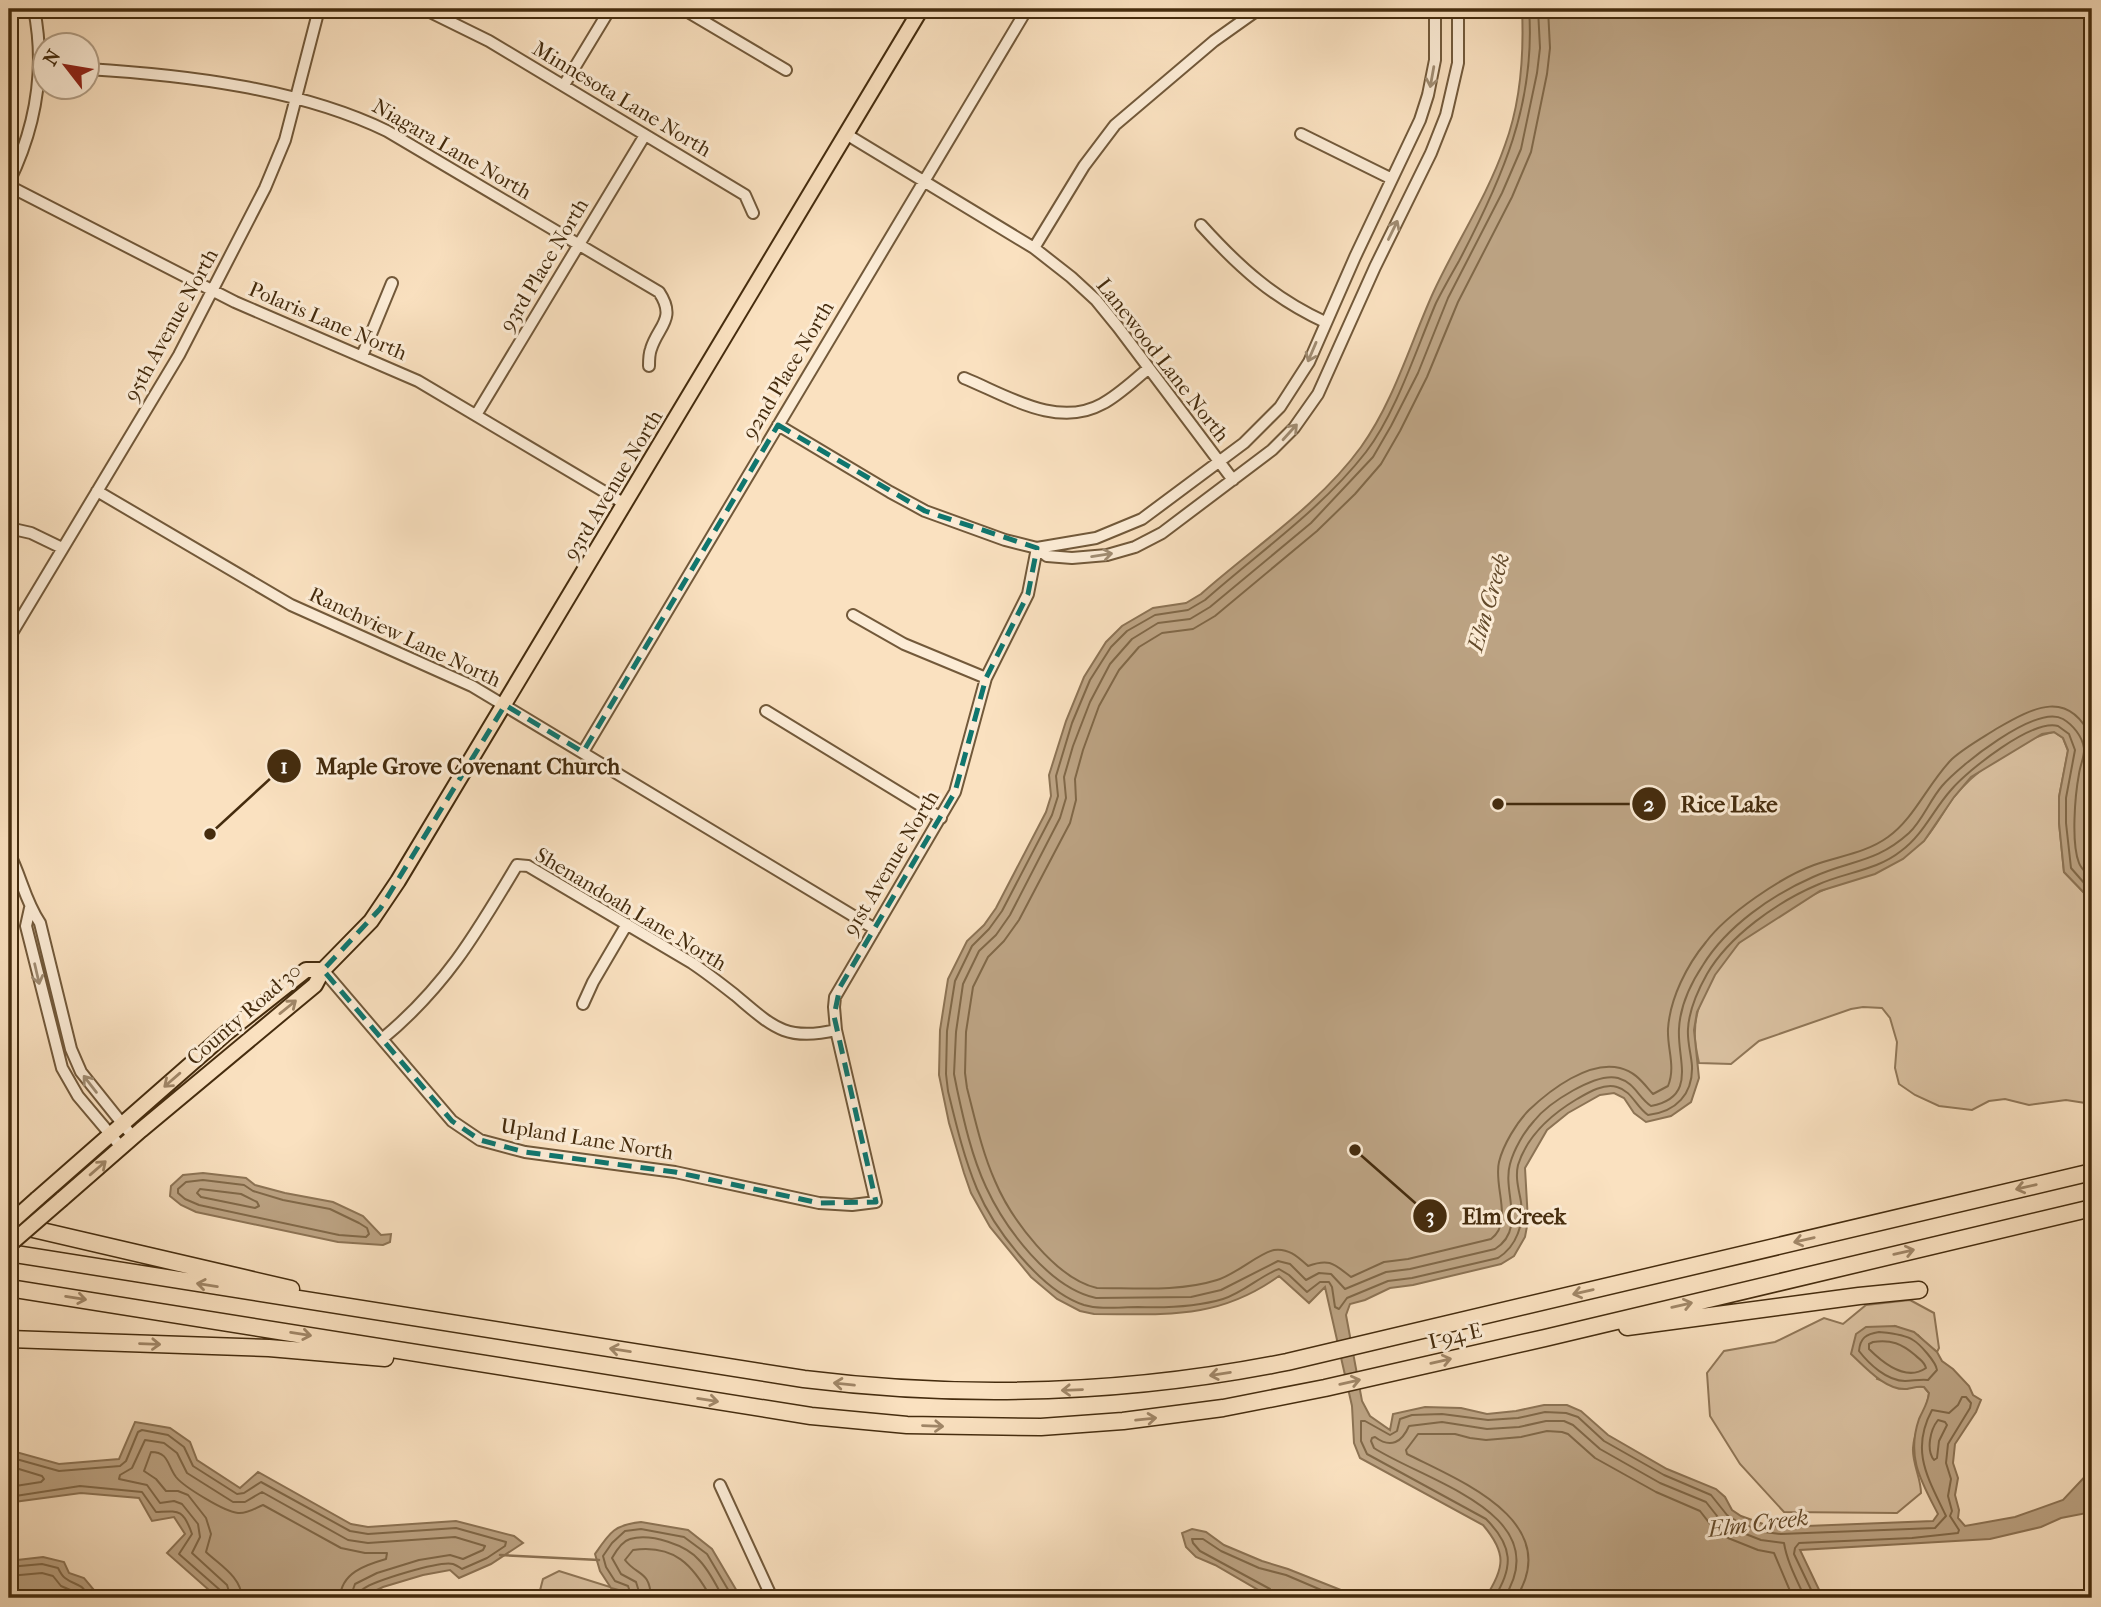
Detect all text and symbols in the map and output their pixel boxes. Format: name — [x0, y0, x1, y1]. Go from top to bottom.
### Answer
north arrow — [32, 32, 102, 102]
street label: Minnesota Lane North — [528, 36, 716, 162]
text: N — [39, 45, 66, 70]
one-way arrow — [1425, 65, 1438, 88]
street label: Niagara Lane North — [368, 94, 536, 204]
street label: 93rd Place North — [495, 194, 593, 336]
one-way arrow — [1386, 220, 1400, 241]
street label: 95th Avenue North — [119, 244, 223, 405]
street label: Lanewood Lane North — [1092, 273, 1234, 447]
street label: Polaris Lane North — [245, 277, 411, 365]
street label: 92nd Place North — [737, 297, 839, 443]
one-way arrow — [1305, 341, 1318, 362]
street label: 93rd Avenue North — [559, 405, 667, 564]
one-way arrow — [1281, 424, 1298, 441]
one-way arrow — [1090, 548, 1113, 561]
water label: Elm Creek — [1461, 550, 1515, 656]
street label: Ranchview Lane North — [305, 582, 505, 692]
callout: Maple Grove Covenant Church — [267, 744, 634, 788]
text: Maple Grove Covenant Church — [316, 753, 621, 780]
text: 1 — [280, 754, 288, 778]
callout: Rice Lake — [1631, 782, 1792, 826]
street label: 91st Avenue North — [838, 786, 944, 940]
text: Rice Lake — [1680, 791, 1778, 818]
text: 2 — [1644, 792, 1655, 816]
street label: Shenandoah Lane North — [531, 842, 731, 976]
street label: County Road 30 — [182, 958, 306, 1070]
one-way arrow — [31, 962, 45, 985]
one-way arrow — [279, 999, 297, 1015]
one-way arrow — [163, 1072, 181, 1088]
one-way arrow — [82, 1075, 97, 1094]
street label: Upland Lane North — [499, 1113, 675, 1165]
one-way arrow — [88, 1160, 106, 1176]
one-way arrow — [2015, 1181, 2038, 1195]
callout: Elm Creek — [1413, 1194, 1580, 1238]
text: Elm Creek — [1462, 1203, 1567, 1230]
text: 3 — [1426, 1204, 1434, 1228]
one-way arrow — [1794, 1234, 1816, 1247]
one-way arrow — [1892, 1245, 1915, 1258]
one-way arrow — [196, 1278, 218, 1291]
one-way arrow — [1572, 1286, 1595, 1299]
one-way arrow — [64, 1292, 87, 1305]
one-way arrow — [1671, 1298, 1693, 1311]
street label: I-94 E — [1426, 1318, 1484, 1354]
one-way arrow — [289, 1328, 312, 1341]
one-way arrow — [139, 1337, 162, 1350]
one-way arrow — [609, 1343, 631, 1356]
one-way arrow — [1429, 1354, 1452, 1367]
one-way arrow — [1209, 1368, 1232, 1381]
one-way arrow — [1338, 1375, 1361, 1388]
one-way arrow — [834, 1377, 856, 1390]
one-way arrow — [1060, 1383, 1083, 1396]
one-way arrow — [696, 1394, 719, 1407]
one-way arrow — [1134, 1412, 1157, 1425]
one-way arrow — [922, 1420, 945, 1433]
water label: Elm Creek — [1704, 1504, 1810, 1543]

